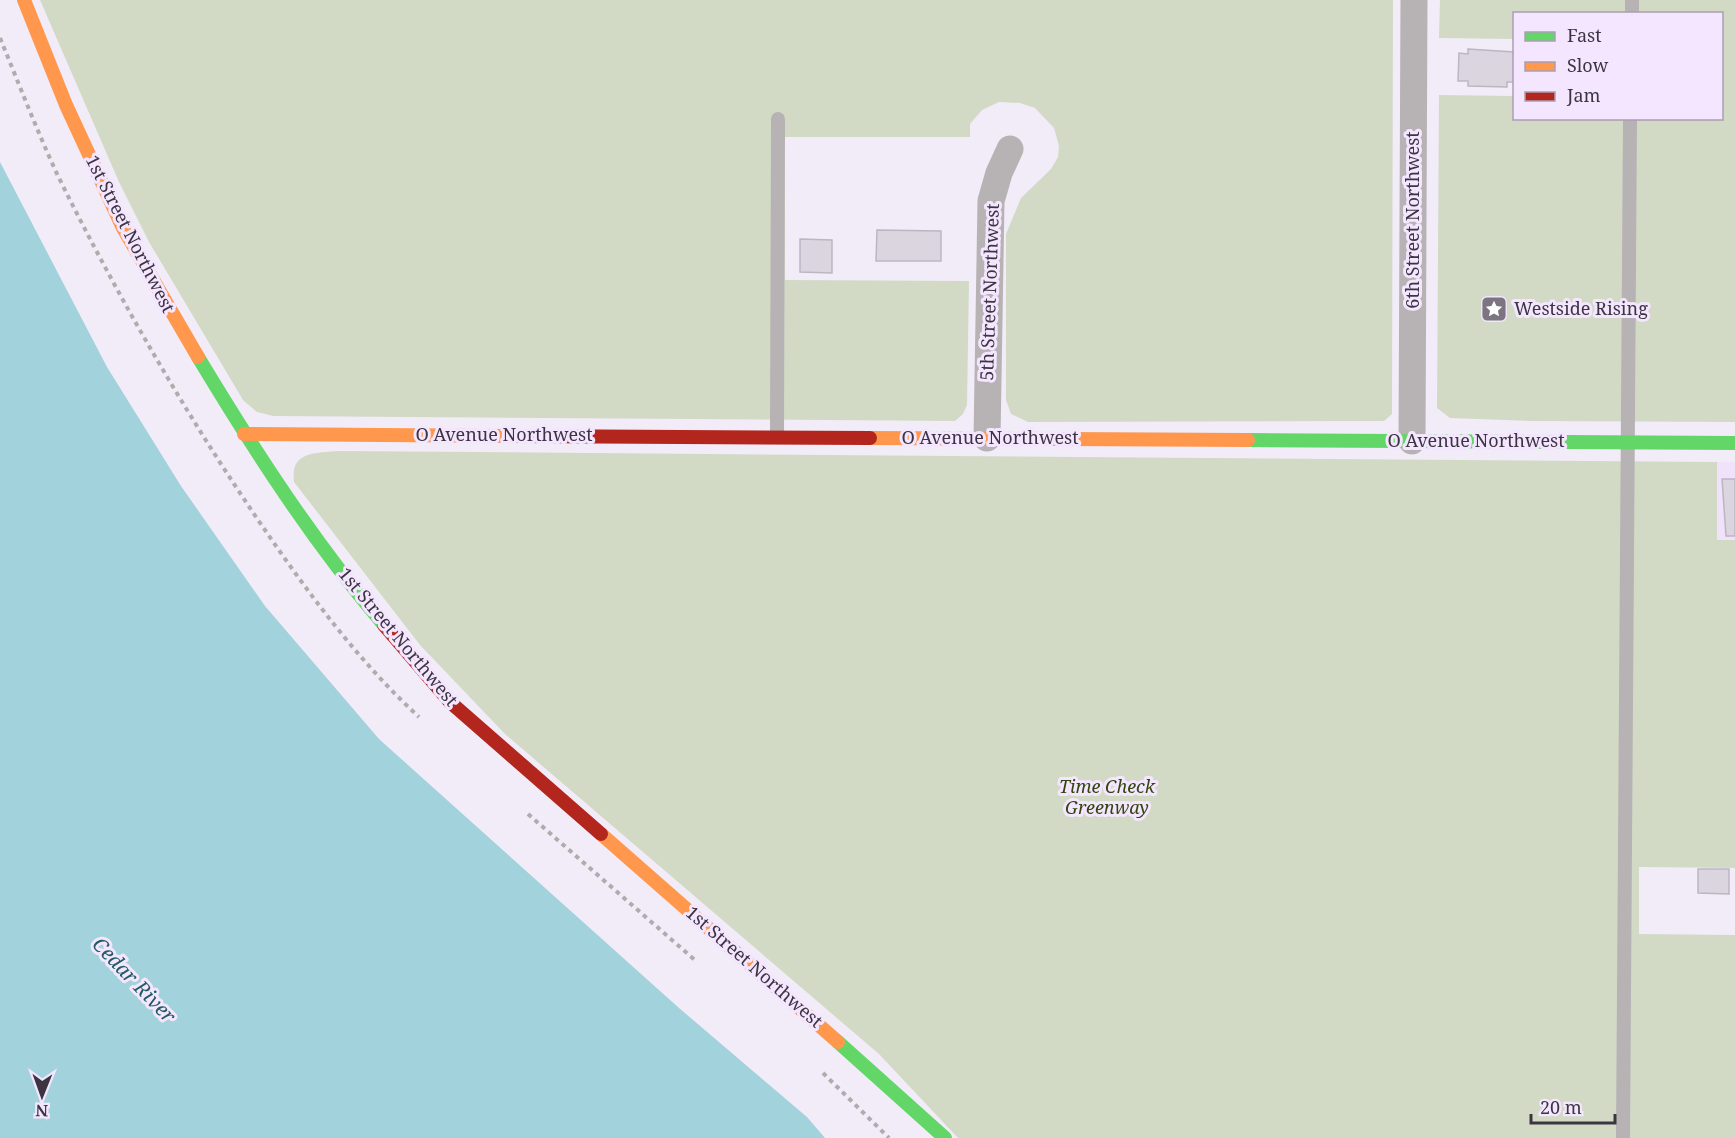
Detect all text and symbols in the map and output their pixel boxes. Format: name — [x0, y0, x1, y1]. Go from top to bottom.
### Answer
legend — [1513, 12, 1723, 120]
text: Fast — [1567, 23, 1602, 47]
text: Slow — [1567, 53, 1609, 77]
text: Jam — [1566, 83, 1601, 107]
street label: 6th Street Northwest — [1400, 131, 1424, 309]
street label: 1st Street Northwest — [81, 151, 181, 317]
street label: 5th Street Northwest — [974, 203, 1004, 381]
place icon: Westside Rising — [1479, 294, 1509, 324]
place label: Westside Rising — [1514, 296, 1648, 320]
street label: O Avenue Northwest — [415, 422, 593, 446]
street label: O Avenue Northwest — [901, 425, 1079, 449]
street label: O Avenue Northwest — [1387, 428, 1565, 452]
street label: 1st Street Northwest — [334, 562, 464, 711]
park label: Time Check Greenway — [1059, 774, 1156, 819]
street label: 1st Street Northwest — [681, 900, 828, 1032]
water label: Cedar River — [87, 931, 183, 1029]
north arrow — [12, 1066, 72, 1126]
scale bar — [1531, 1087, 1615, 1125]
text: 20 m — [1540, 1095, 1582, 1119]
text: N — [35, 1100, 48, 1122]

